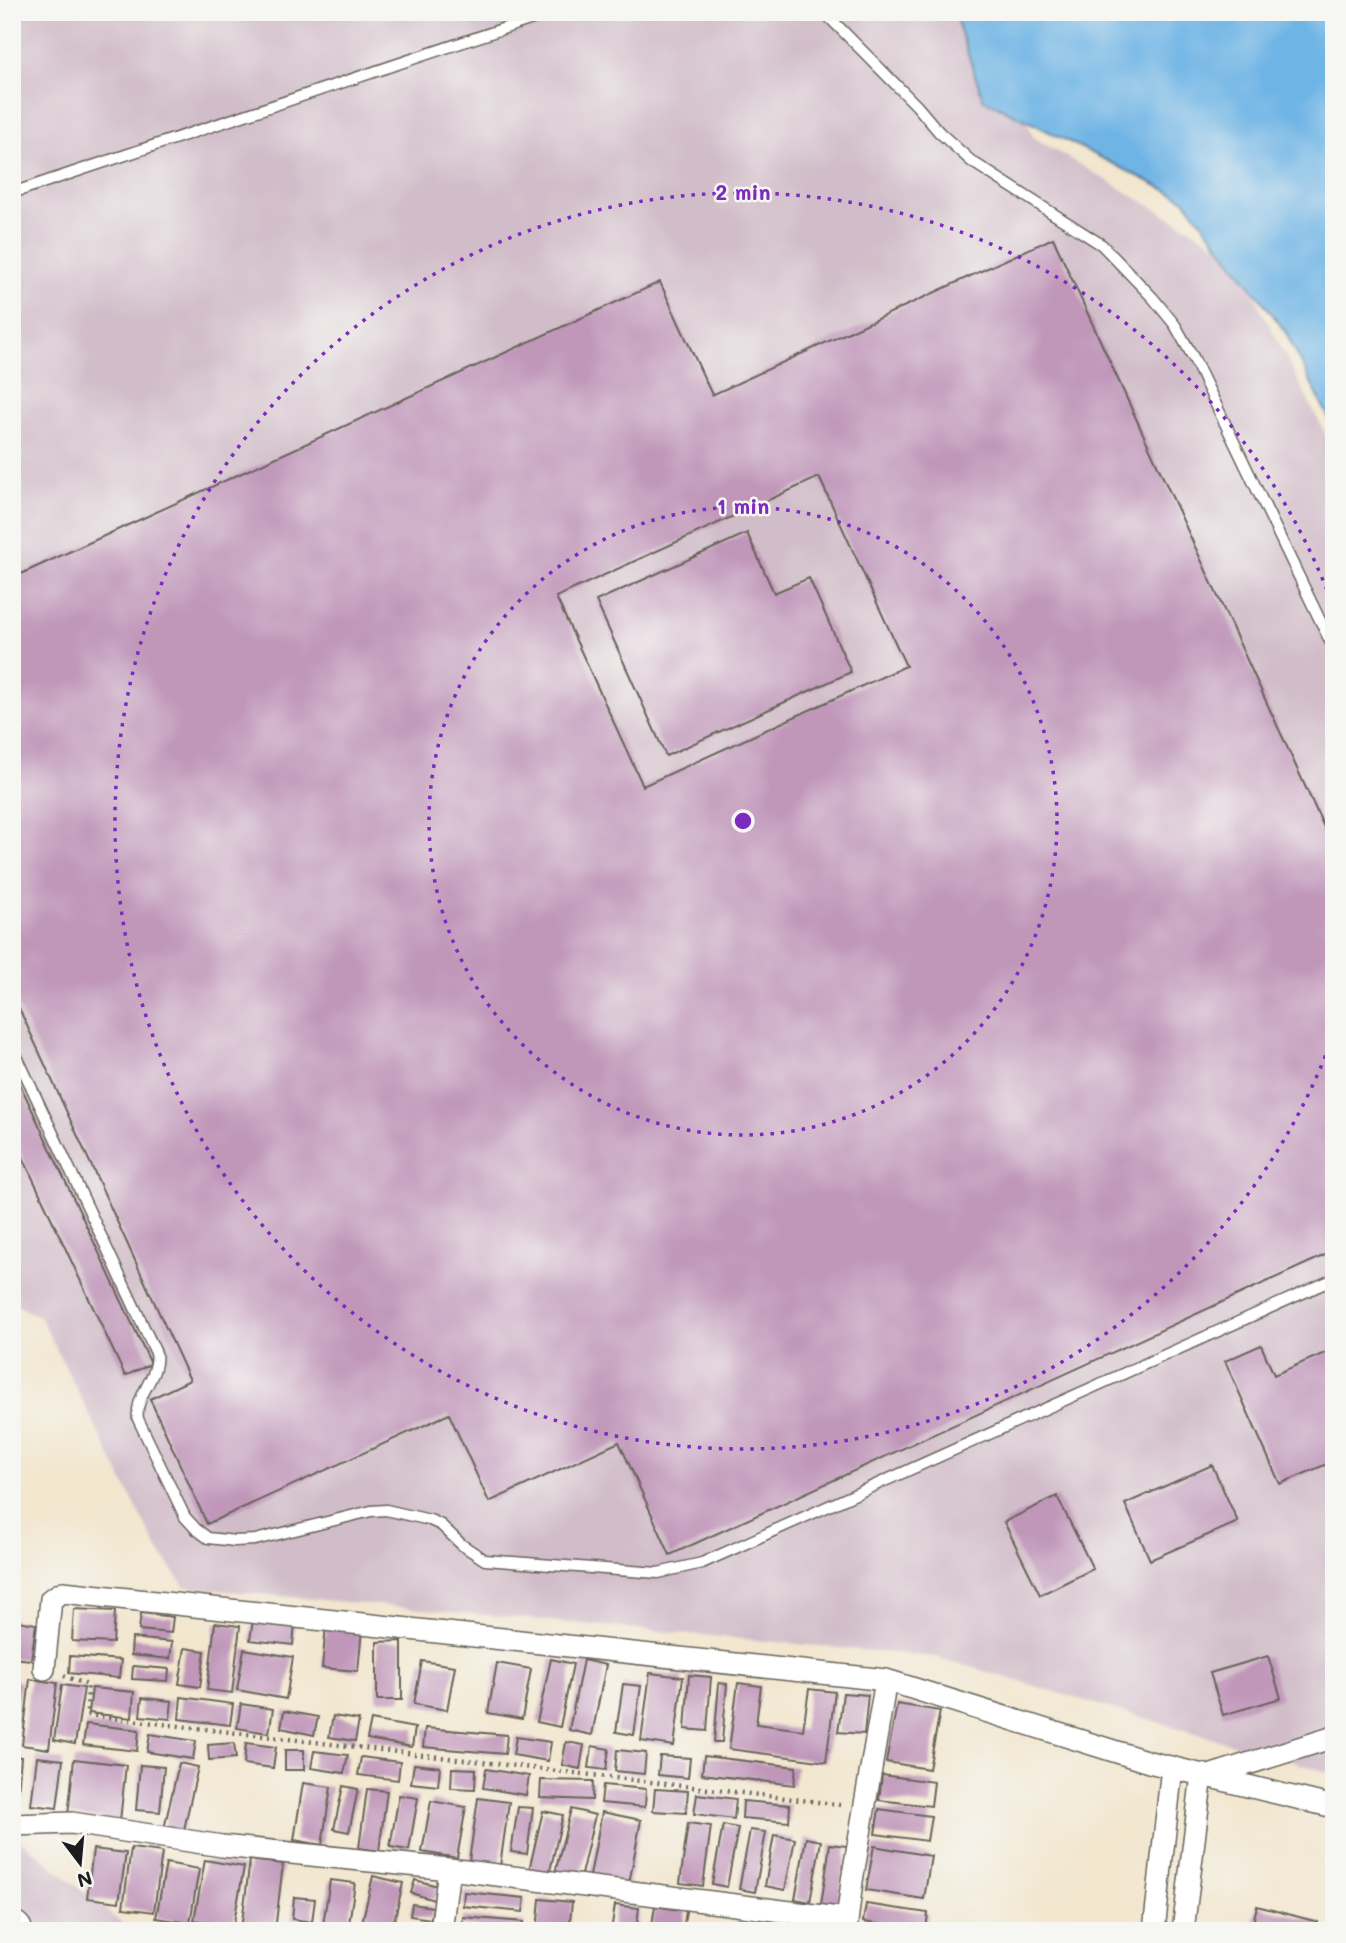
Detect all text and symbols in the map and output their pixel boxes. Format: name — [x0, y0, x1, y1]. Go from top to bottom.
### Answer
text: 2 min — [715, 178, 771, 205]
text: 1 min — [717, 492, 769, 519]
centre of rings — [731, 809, 755, 833]
north arrow — [46, 1828, 116, 1898]
text: N — [74, 1866, 95, 1894]

